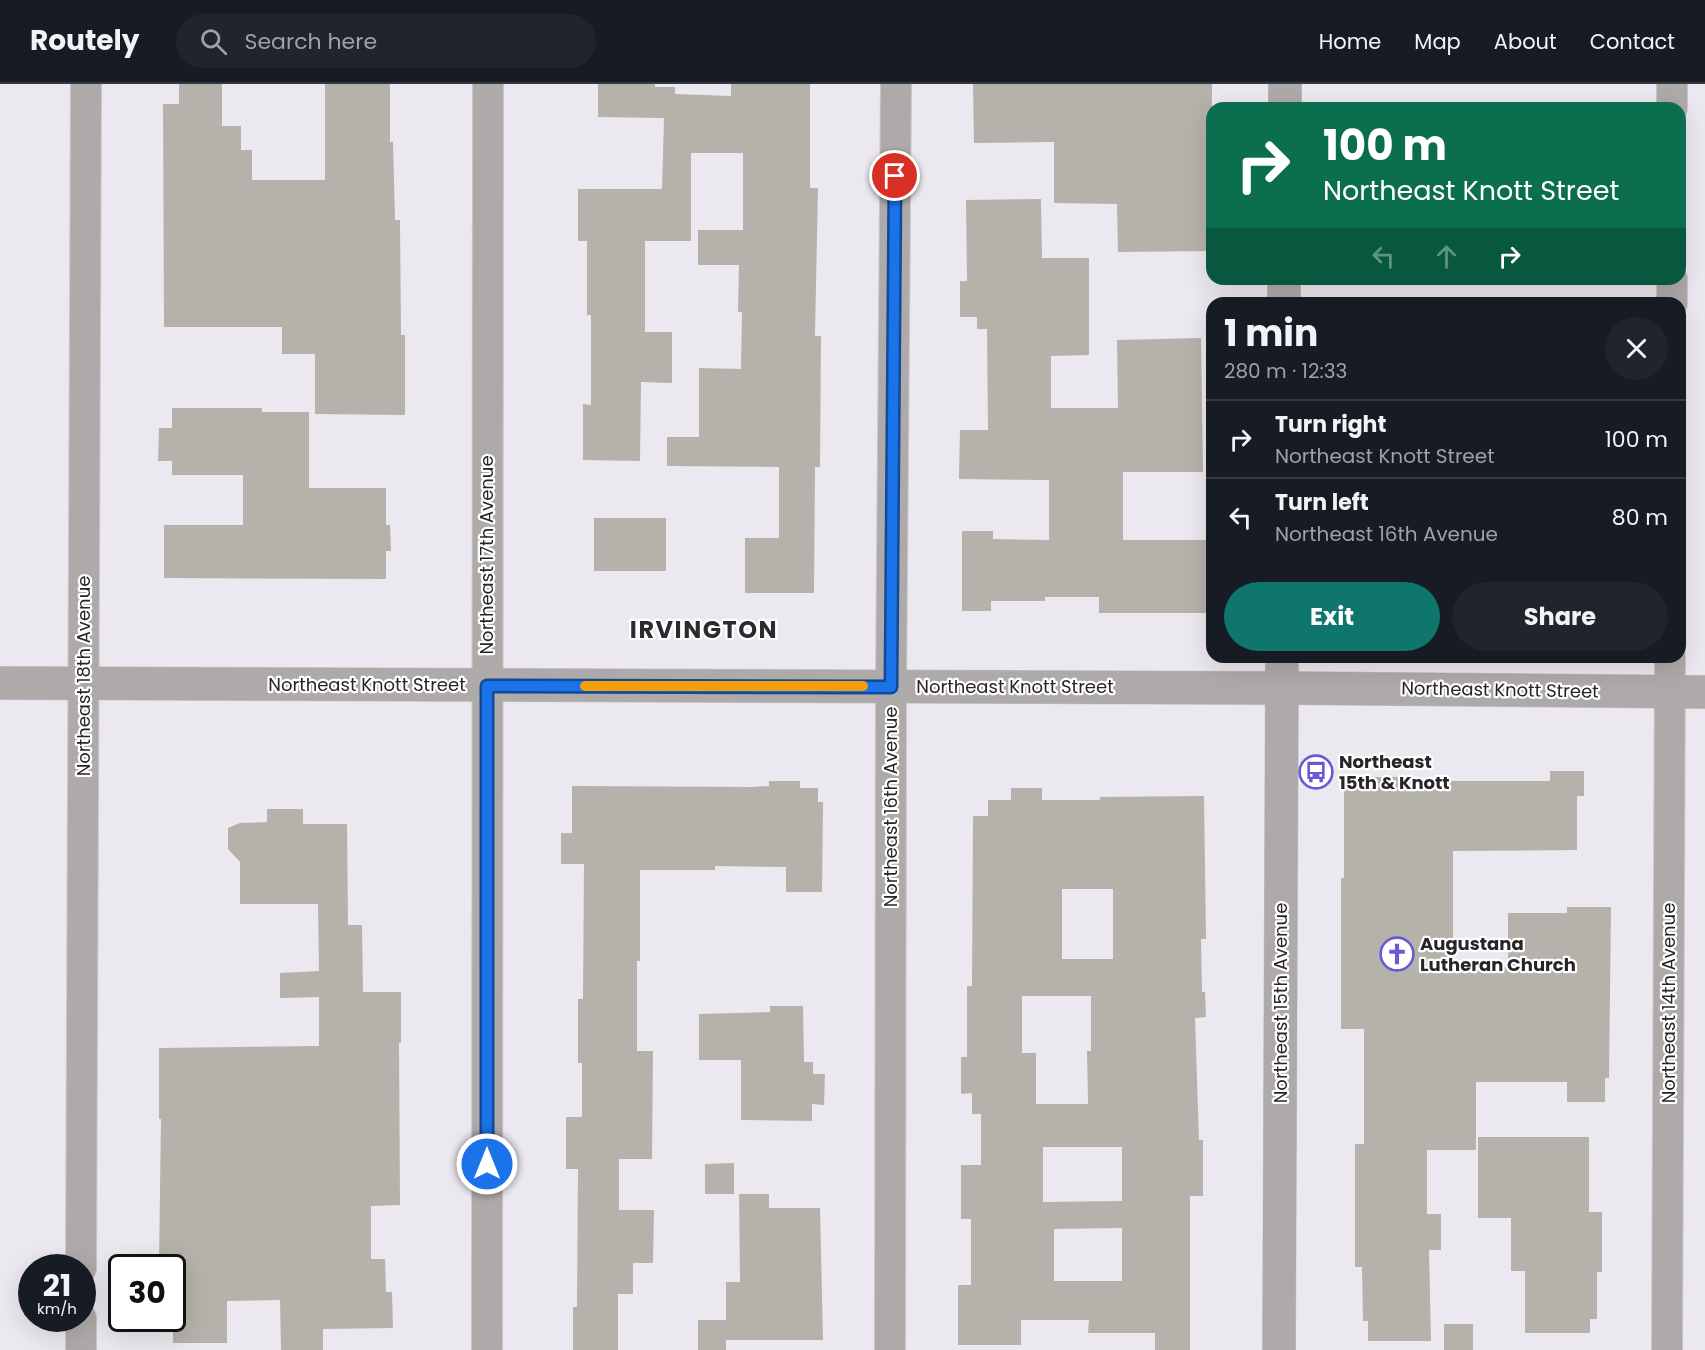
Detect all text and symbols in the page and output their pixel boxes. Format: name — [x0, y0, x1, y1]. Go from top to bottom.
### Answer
search box — [176, 14, 596, 68]
text: Routely — [30, 21, 140, 60]
icon: search — [197, 25, 230, 58]
text: Search here — [245, 26, 377, 57]
text: Home — [1319, 27, 1381, 56]
text: Map — [1414, 27, 1461, 56]
text: About — [1494, 27, 1557, 56]
text: Contact — [1590, 27, 1675, 56]
text: 100 m — [1323, 116, 1447, 175]
icon: right — [1224, 126, 1302, 204]
pin — [869, 150, 920, 201]
icon: arrive — [878, 159, 911, 192]
text: Northeast Knott Street — [1323, 172, 1619, 209]
icon: left — [1367, 240, 1400, 273]
icon: ahead — [1430, 240, 1463, 273]
icon: right — [1493, 240, 1526, 273]
text: 1 min — [1224, 308, 1318, 359]
button: close — [1605, 317, 1668, 380]
text: 280 m · 12:33 — [1224, 357, 1347, 385]
text: Turn right — [1275, 409, 1386, 440]
icon: right — [1224, 423, 1257, 456]
text: 100 m — [1605, 424, 1668, 455]
text: Northeast Knott Street — [1275, 442, 1494, 470]
street label: Northeast 17th Avenue — [474, 455, 499, 655]
text: Turn left — [1275, 487, 1369, 518]
icon: left — [1224, 501, 1257, 534]
text: 80 m — [1612, 502, 1668, 533]
text: Northeast 16th Avenue — [1275, 520, 1498, 548]
street label: Northeast 18th Avenue — [71, 576, 96, 776]
button: Exit — [1224, 582, 1440, 651]
button: Share — [1452, 582, 1668, 651]
district label: IRVINGTON — [630, 613, 778, 646]
street label: Northeast Knott Street — [268, 672, 466, 697]
street label: Northeast Knott Street — [916, 674, 1114, 699]
street label: Northeast Knott Street — [1401, 675, 1599, 704]
street label: Northeast 16th Avenue — [878, 707, 903, 907]
place label: Northeast 15th & Knott — [1339, 749, 1450, 795]
bus stop icon: Northeast 15th & Knott — [1298, 754, 1334, 790]
street label: Northeast 15th Avenue — [1268, 903, 1293, 1103]
street label: Northeast 14th Avenue — [1656, 903, 1681, 1103]
place label: Augustana Lutheran Church — [1420, 931, 1576, 977]
church icon: Augustana Lutheran Church — [1379, 936, 1415, 972]
position arrow — [455, 1132, 519, 1196]
speed limit sign: 30 — [108, 1254, 186, 1332]
text: 21 — [43, 1264, 71, 1307]
text: km/h — [37, 1298, 77, 1319]

